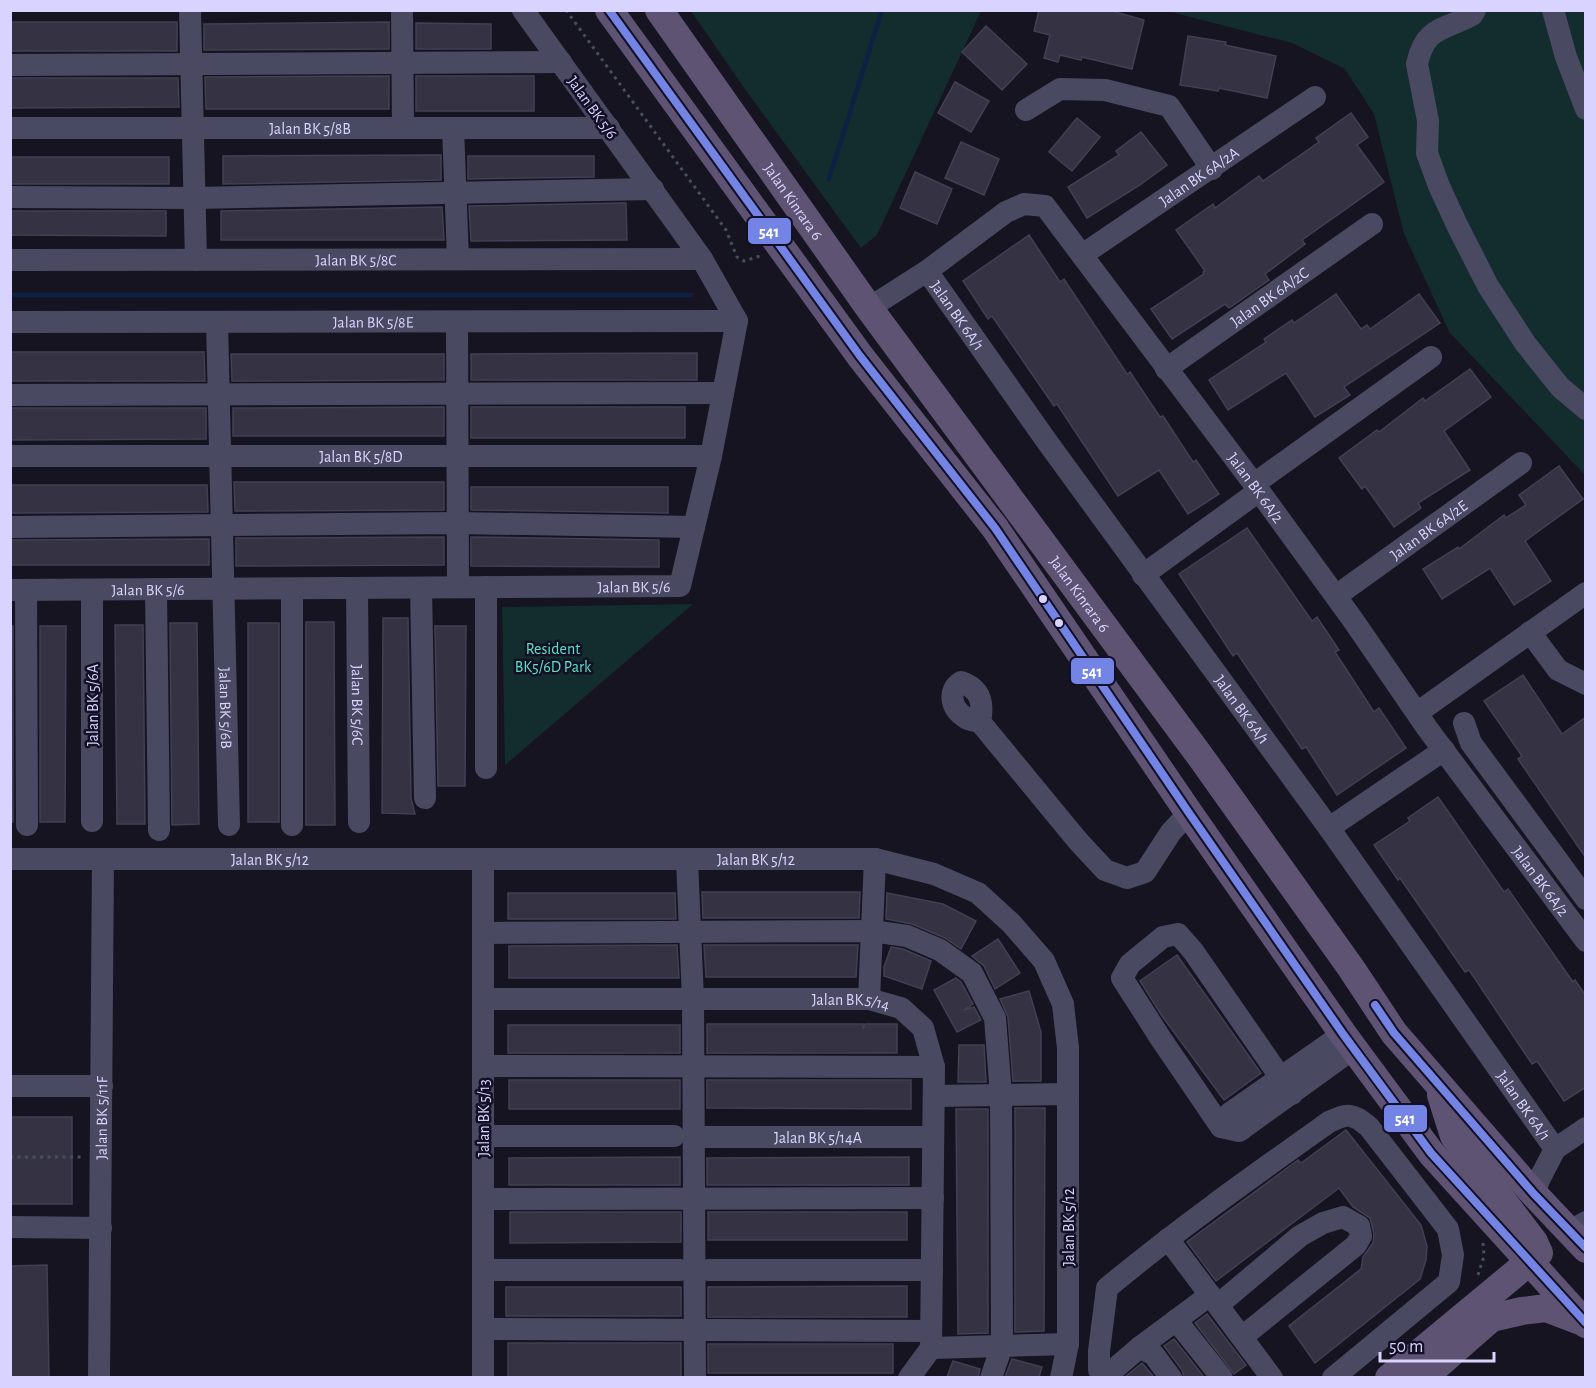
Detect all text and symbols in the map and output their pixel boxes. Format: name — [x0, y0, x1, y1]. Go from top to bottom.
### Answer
street label: Jalan BK 5/6 — [564, 73, 620, 142]
street label: Jalan BK 5/8B — [269, 121, 351, 137]
street label: Jalan BK 6A/2A — [1157, 144, 1242, 209]
street label: Jalan Kinrara 6 — [761, 161, 825, 243]
line badge: 541 — [747, 217, 792, 245]
text: 541 — [759, 224, 779, 240]
street label: Jalan BK 5/8C — [315, 252, 397, 269]
street label: Jalan BK 6A/2C — [1228, 265, 1311, 330]
street label: Jalan BK 6A/1 — [927, 278, 987, 353]
street label: Jalan BK 5/8E — [333, 314, 414, 331]
street label: Jalan BK 5/8D — [319, 449, 403, 465]
street label: Jalan BK 6A/2 — [1224, 450, 1286, 526]
street label: Jalan BK 6A/2E — [1388, 497, 1471, 563]
street label: Jalan Kinrara 6 — [1046, 554, 1113, 635]
street label: Jalan BK 5/6 — [597, 579, 671, 595]
street label: Jalan BK 5/6 — [111, 582, 185, 598]
unlabelled marker — [1037, 593, 1049, 605]
unlabelled marker — [1053, 617, 1065, 629]
park label: Resident BK5/6D Park — [515, 641, 592, 675]
line badge: 541 — [1070, 657, 1115, 685]
street label: Jalan BK 5/6A — [85, 664, 101, 746]
street label: Jalan BK 5/6C — [349, 664, 365, 746]
text: 541 — [1082, 664, 1102, 680]
street label: Jalan BK 5/6B — [216, 667, 234, 749]
street label: Jalan BK 6A/1 — [1211, 672, 1272, 747]
street label: Jalan BK 6A/2 — [1509, 844, 1572, 920]
street label: Jalan BK 5/12 — [231, 852, 309, 868]
street label: Jalan BK 5/12 — [717, 852, 795, 868]
street label: Jalan BK 5/14 — [812, 991, 892, 1014]
street label: Jalan BK 6A/1 — [1494, 1068, 1553, 1144]
street label: Jalan BK 5/11F — [94, 1075, 110, 1160]
street label: Jalan BK 5/13 — [476, 1079, 492, 1157]
line badge: 541 — [1383, 1104, 1428, 1133]
text: 541 — [1395, 1111, 1415, 1127]
street label: Jalan BK 5/14A — [774, 1130, 862, 1146]
street label: Jalan BK 5/12 — [1061, 1188, 1077, 1266]
scale bar — [1380, 1325, 1494, 1363]
text: 50 m — [1389, 1338, 1423, 1356]

